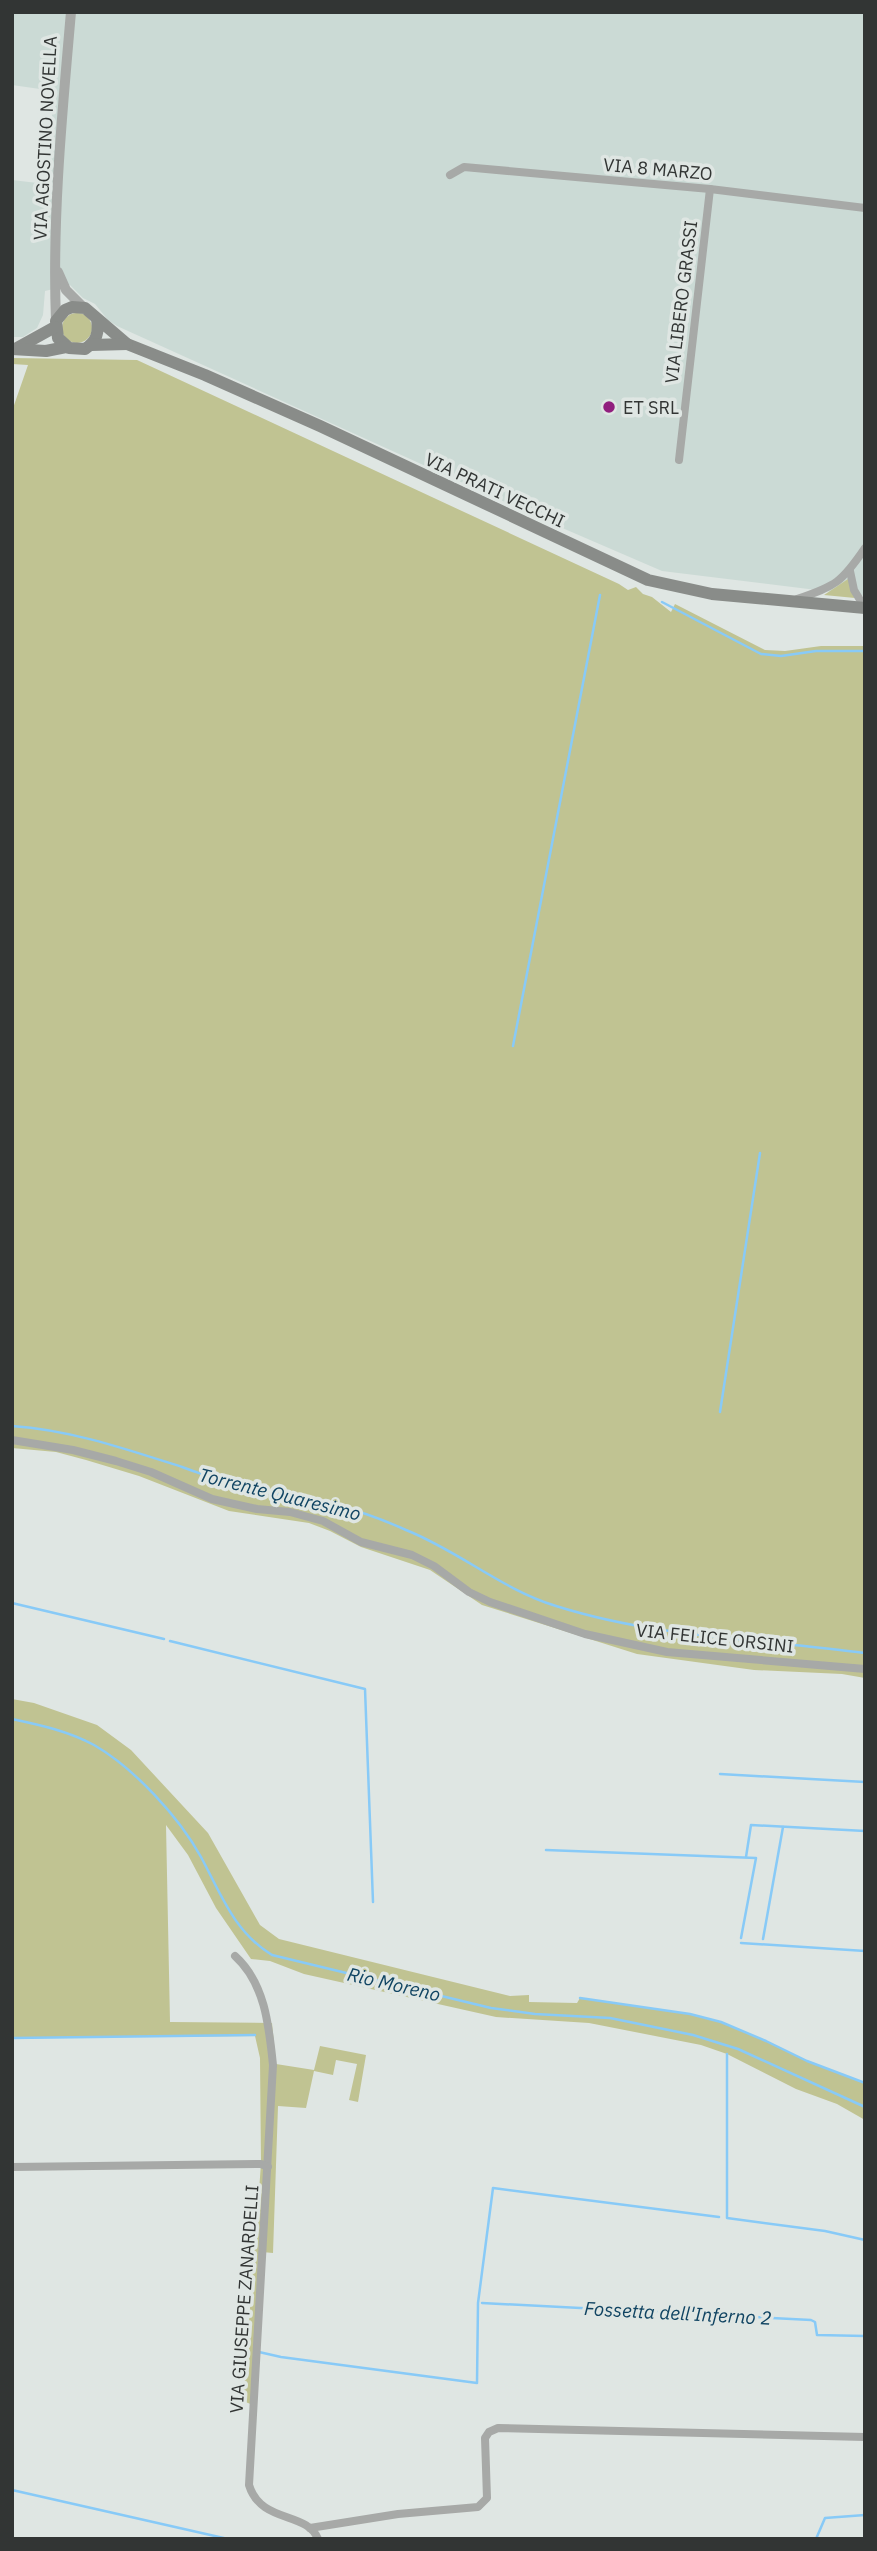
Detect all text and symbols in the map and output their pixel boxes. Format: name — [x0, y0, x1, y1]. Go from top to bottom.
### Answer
street label: VIA AGOSTINO NOVELLA — [28, 35, 62, 241]
street label: VIA 8 MARZO — [602, 153, 714, 185]
street label: VIA LIBERO GRASSI — [660, 219, 702, 385]
place label: ET SRL — [623, 396, 679, 419]
marker: ET SRL — [601, 399, 617, 415]
street label: VIA PRATI VECCHI — [421, 447, 569, 533]
water label: Torrente Quaresimo — [197, 1462, 363, 1526]
street label: VIA FELICE ORSINI — [635, 1618, 795, 1658]
water label: Rio Moreno — [345, 1962, 443, 2006]
street label: VIA GIUSEPPE ZANARDELLI — [225, 2184, 263, 2414]
water label: Fossetta dell'Inferno 2 — [584, 2296, 772, 2330]

